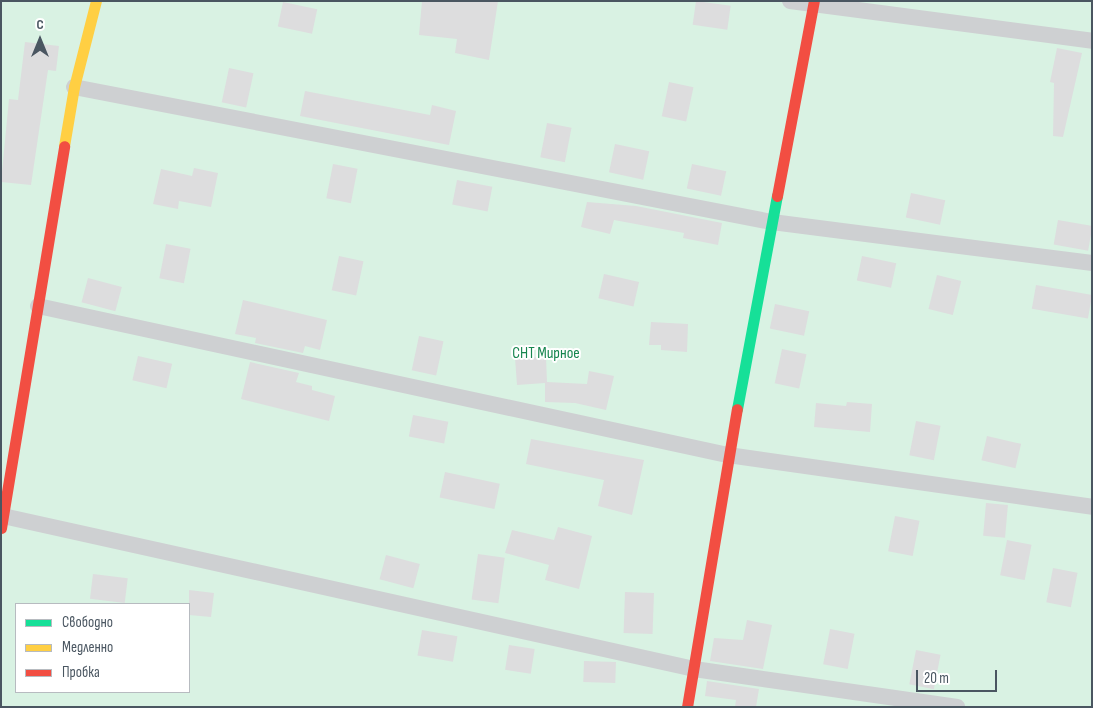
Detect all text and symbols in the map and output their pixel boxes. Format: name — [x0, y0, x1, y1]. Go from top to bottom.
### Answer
north arrow — [15, 15, 65, 65]
text: С — [36, 16, 44, 33]
park label: СНТ Мирное — [512, 344, 580, 364]
legend — [15, 603, 190, 693]
text: Свободно — [62, 613, 113, 632]
text: Медленно — [62, 638, 113, 657]
scale bar — [918, 660, 999, 692]
text: Пробка — [62, 663, 100, 682]
text: 20 m — [924, 669, 949, 688]

